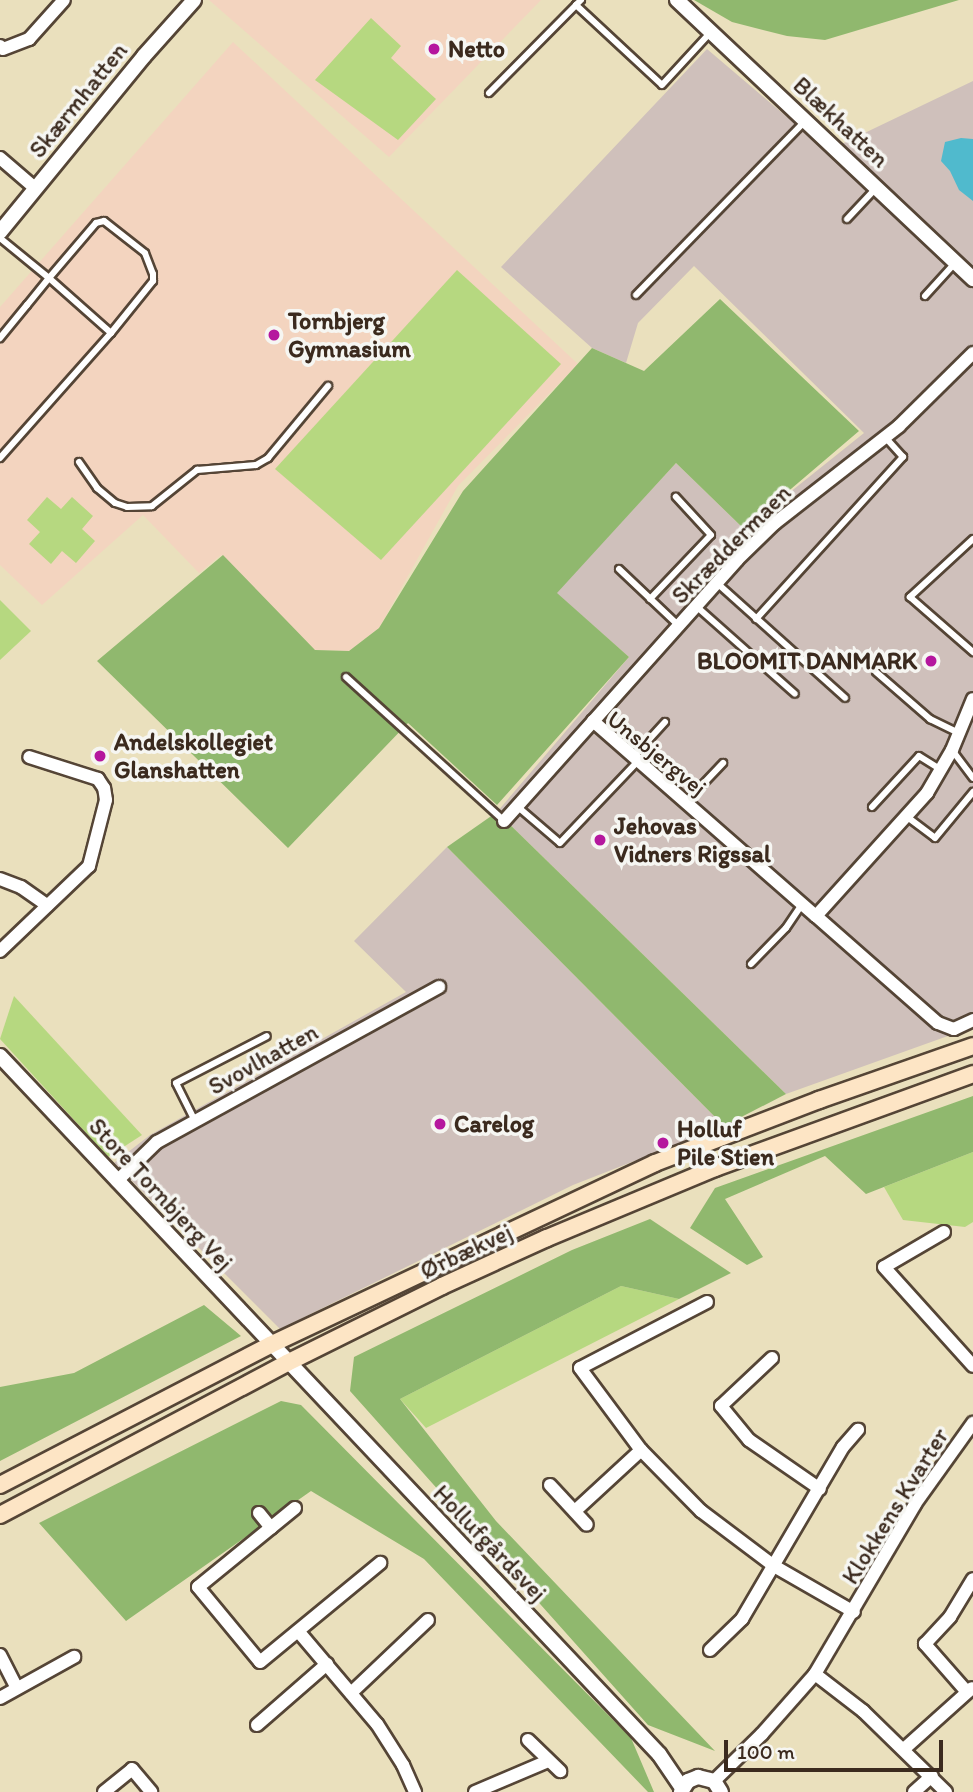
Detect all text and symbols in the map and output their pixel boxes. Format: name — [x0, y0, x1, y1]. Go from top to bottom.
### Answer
place label: Netto — [448, 35, 505, 63]
street label: Skærmhatten — [23, 37, 133, 163]
marker: Netto — [426, 41, 442, 57]
street label: Blækhatten — [787, 71, 895, 173]
place label: Tornbjerg Gymnasium — [288, 307, 411, 363]
marker: Tornbjerg Gymnasium — [266, 327, 282, 343]
street label: Skræddermaen — [665, 478, 797, 610]
place label: BLOOMIT DANMARK — [697, 647, 917, 675]
marker: BLOOMIT DANMARK — [923, 653, 939, 669]
street label: Unsbjergvej — [601, 704, 713, 802]
place label: Andelskollegiet Glanshatten — [114, 728, 273, 784]
marker: Andelskollegiet Glanshatten — [92, 748, 108, 764]
place label: Jehovas Vidners Rigssal — [614, 812, 770, 868]
marker: Jehovas Vidners Rigssal — [592, 832, 608, 848]
street label: Svovlhatten — [203, 1017, 323, 1101]
place label: Carelog — [454, 1110, 534, 1138]
street label: Store Tornbjerg Vej — [84, 1113, 238, 1275]
place label: Holluf Pile Stien — [677, 1115, 773, 1171]
marker: Carelog — [432, 1116, 448, 1132]
marker: Holluf Pile Stien — [655, 1135, 671, 1151]
street label: Ørbækvej — [415, 1217, 517, 1285]
street label: Klokkens Kvarter — [836, 1423, 954, 1589]
street label: Hollufgårdsvej — [427, 1479, 553, 1607]
scale bar — [728, 1726, 947, 1770]
text: 100 m — [737, 1739, 795, 1764]

